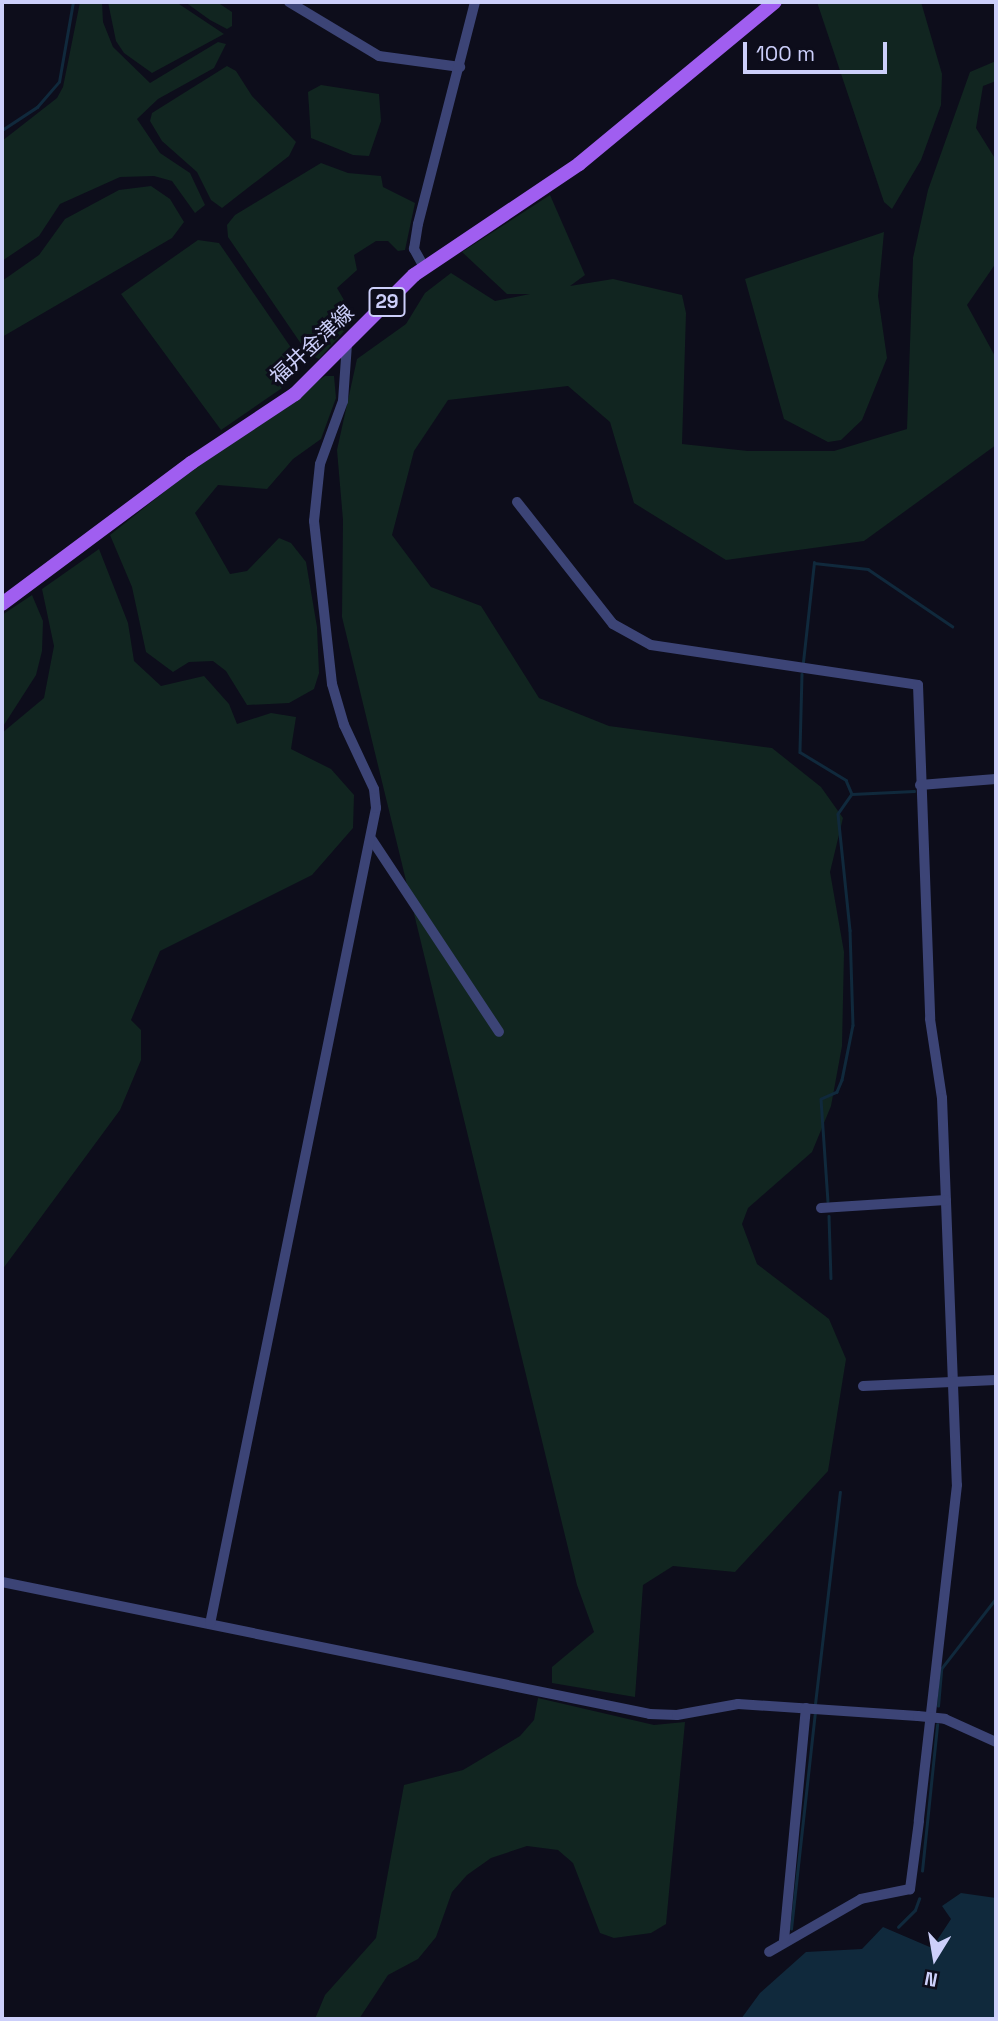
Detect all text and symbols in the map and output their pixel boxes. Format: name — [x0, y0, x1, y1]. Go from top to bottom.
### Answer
scale bar — [746, 28, 890, 72]
text: 100 m — [756, 40, 815, 67]
road number: 29 — [368, 286, 406, 318]
street label: 福井金津線 — [265, 300, 359, 390]
north arrow — [900, 1923, 970, 1993]
text: N — [922, 1966, 940, 1993]

